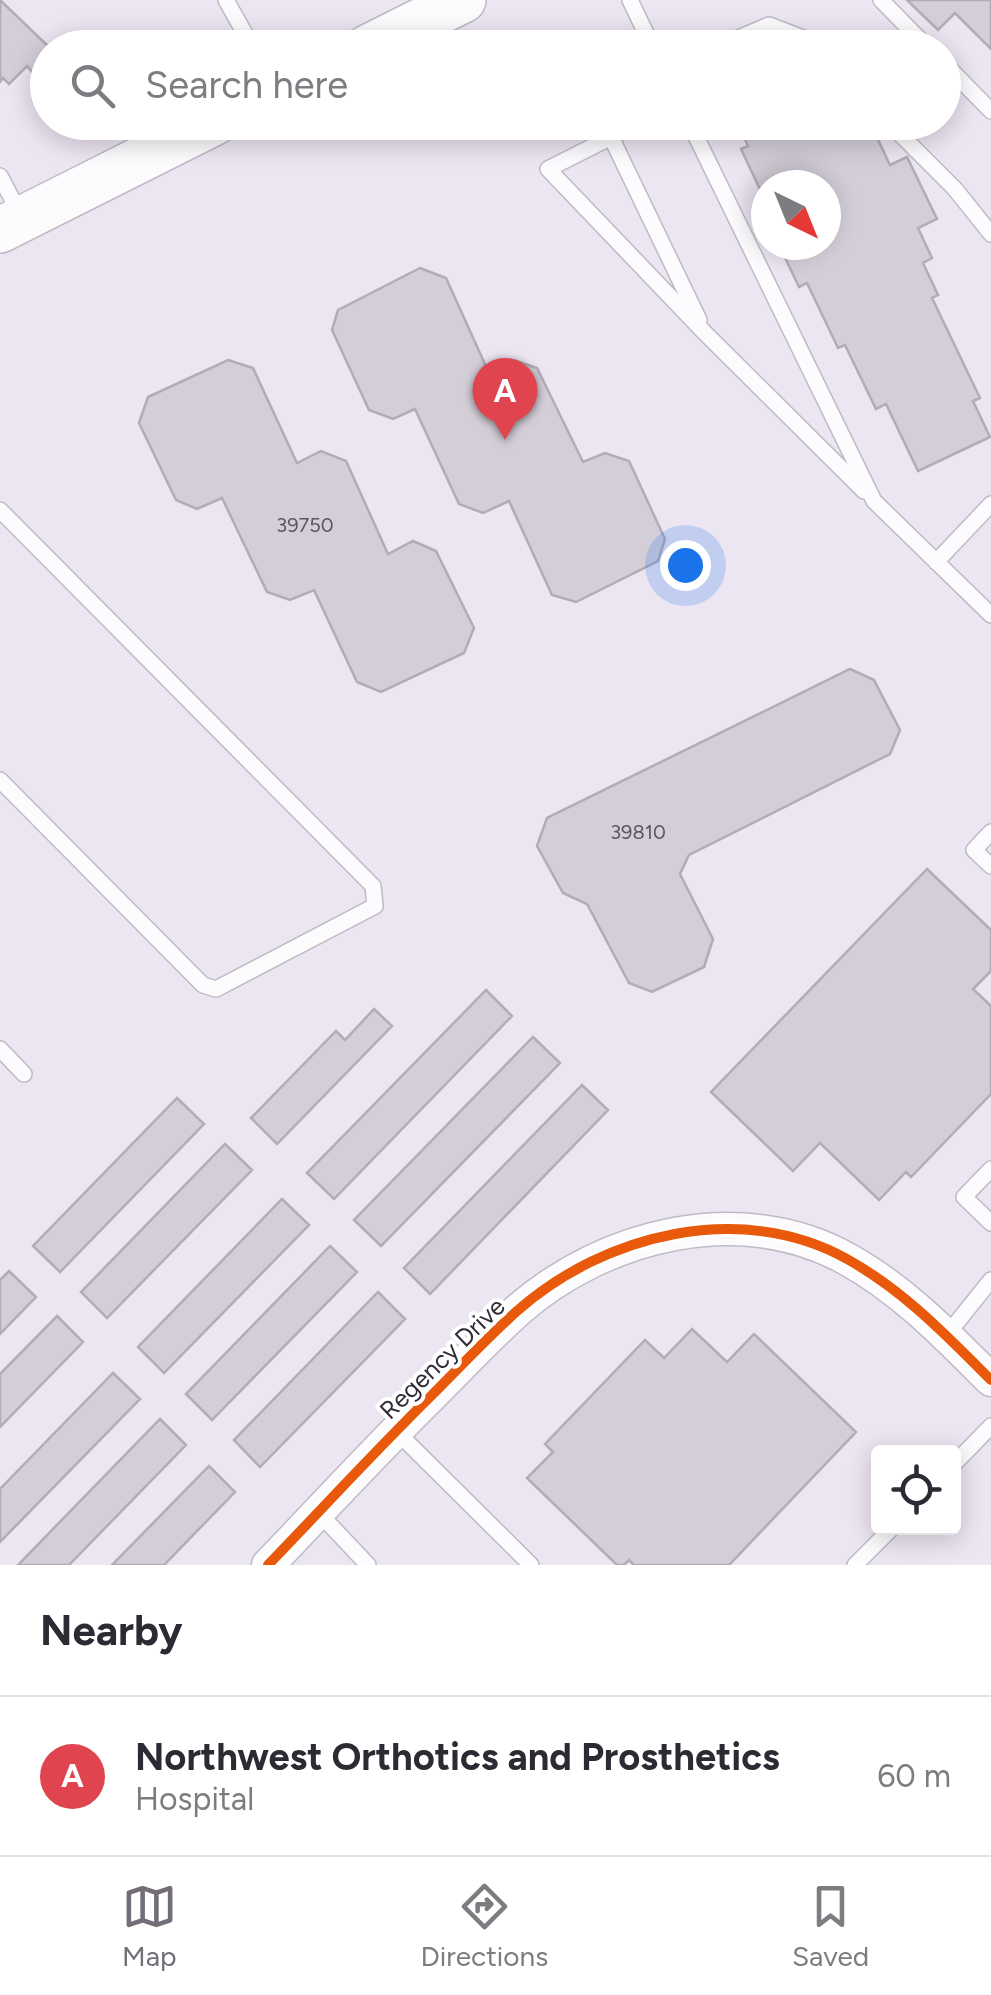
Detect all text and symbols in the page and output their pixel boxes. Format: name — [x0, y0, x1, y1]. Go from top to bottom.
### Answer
search box — [30, 30, 961, 140]
icon: search — [65, 58, 120, 113]
text: Search here — [145, 62, 348, 108]
north arrow — [751, 170, 841, 260]
pin: A — [472, 358, 538, 440]
house number: 39750 — [276, 513, 334, 537]
your location — [660, 540, 711, 591]
house number: 39810 — [610, 820, 666, 844]
street label: Regency Drive — [373, 1291, 511, 1425]
map controls — [871, 1445, 961, 1535]
button: locate — [871, 1445, 961, 1535]
text: Nearby — [40, 1605, 182, 1656]
text: Northwest Orthotics and Prosthetics — [135, 1734, 780, 1780]
text: A — [61, 1757, 84, 1795]
text: 60 m — [877, 1757, 951, 1795]
text: Hospital — [135, 1780, 254, 1818]
tab: Map — [122, 1879, 177, 1973]
tab: Directions — [421, 1879, 548, 1973]
tab: Saved — [792, 1879, 869, 1973]

